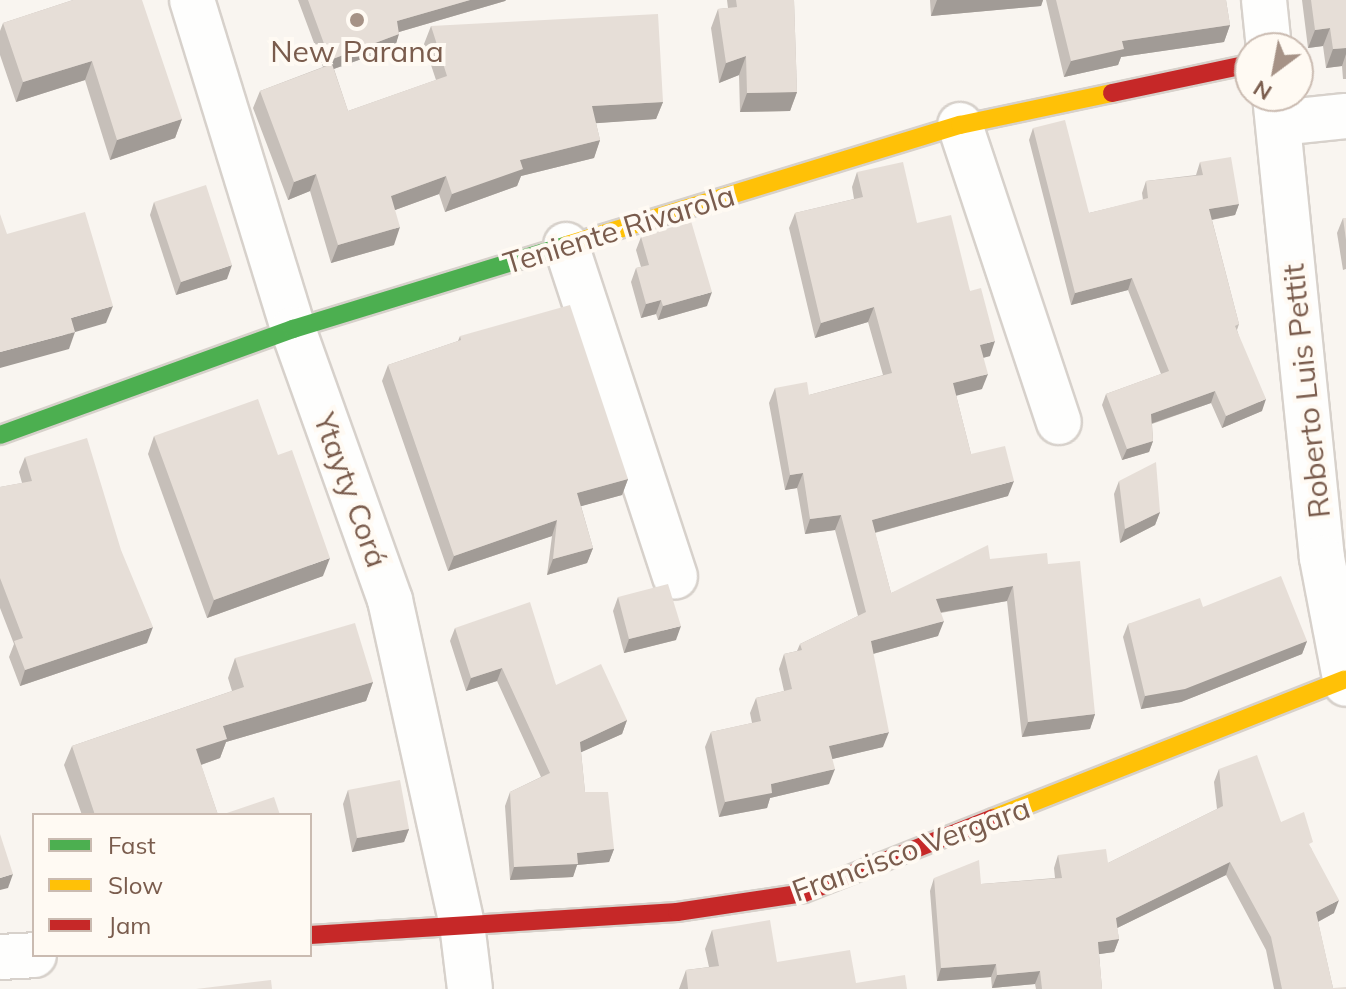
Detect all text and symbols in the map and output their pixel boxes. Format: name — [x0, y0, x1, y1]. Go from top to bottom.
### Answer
marker: New Parana — [348, 11, 366, 29]
north arrow — [1234, 32, 1314, 112]
place label: New Parana — [270, 33, 444, 69]
text: N — [1248, 74, 1277, 107]
street label: Teniente Rivarola — [499, 177, 739, 281]
street label: Roberto Luis Pettit — [1275, 262, 1337, 520]
street label: Ytayty Corá — [306, 408, 396, 572]
street label: Francisco Vergara — [787, 789, 1035, 909]
legend — [32, 813, 312, 957]
text: Fast — [108, 830, 156, 860]
text: Slow — [108, 870, 163, 900]
text: Jam — [108, 910, 151, 940]

